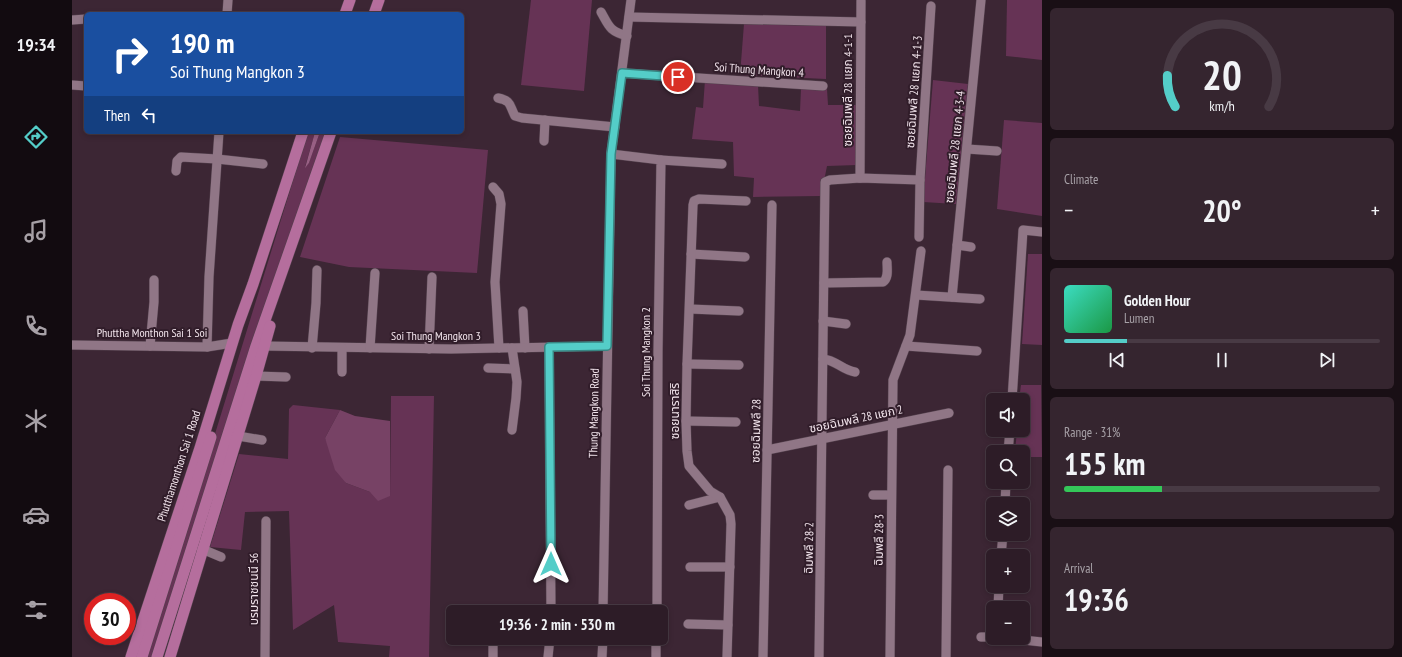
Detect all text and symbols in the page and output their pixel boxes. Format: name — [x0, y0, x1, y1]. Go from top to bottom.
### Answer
text: 190 m — [170, 24, 234, 61]
icon: right — [104, 28, 156, 80]
text: 19:34 — [17, 33, 55, 56]
street label: ซอยฉิมพลี 28 แยก 4-1-1 — [840, 34, 855, 146]
street label: ซอยฉิมพลี 28 แยก 4-1-3 — [902, 35, 925, 149]
text: 20 — [1202, 48, 1242, 101]
street label: Soi Thung Mangkon 4 — [714, 59, 805, 80]
text: Soi Thung Mangkon 3 — [170, 60, 305, 83]
pin — [661, 60, 695, 94]
icon: arrive — [667, 66, 689, 88]
street label: ซอยฉิมพลี 28 แยก 4-3-4 — [941, 89, 968, 204]
text: km/h — [1209, 95, 1235, 114]
icon: left — [138, 104, 160, 126]
text: Then — [104, 106, 130, 125]
icon: directions — [22, 123, 50, 151]
text: Climate — [1064, 171, 1098, 188]
text: 20° — [1202, 191, 1242, 230]
text: − — [1064, 196, 1073, 224]
text: + — [1371, 196, 1380, 224]
icon: music — [22, 217, 50, 245]
text: Golden Hour — [1124, 291, 1191, 310]
street label: Soi Thung Mangkon 2 — [638, 307, 653, 397]
text: Lumen — [1124, 310, 1154, 327]
icon: phone — [22, 312, 50, 340]
street label: Phuttha Monthon Sai 1 Soi — [97, 325, 207, 340]
street label: Soi Thung Mangkon 3 — [391, 328, 481, 343]
icon: previous — [1106, 349, 1128, 371]
icon: pause — [1211, 349, 1233, 371]
icon: next — [1316, 349, 1338, 371]
street label: Thung Mangkon Road — [585, 368, 602, 458]
street label: ซอยนาราสิริ — [667, 383, 682, 439]
map controls — [986, 393, 1030, 645]
button: sound — [986, 393, 1030, 437]
street label: ซอยฉิมพลี 28 — [747, 399, 764, 463]
street label: ซอยฉิมพลี 28 แยก 2 — [808, 401, 904, 436]
icon: climate — [22, 407, 50, 435]
street label: Phutthamonthon Sai 1 Road — [153, 408, 204, 523]
text: Range · 31% — [1064, 424, 1120, 441]
text: 155 km — [1064, 444, 1145, 483]
button: search — [986, 445, 1030, 489]
button: layers — [986, 497, 1030, 541]
icon: car — [22, 501, 50, 529]
street label: ฉิมพลี 28-3 — [871, 514, 886, 566]
street label: ฉิมพลี 28-2 — [801, 522, 816, 574]
position arrow — [530, 543, 572, 585]
button: + — [986, 549, 1030, 593]
street label: บรมราชชนนี 56 — [246, 553, 261, 625]
text: Arrival — [1064, 560, 1093, 577]
text: 19:36 — [1064, 580, 1129, 619]
speed limit sign: 30 — [84, 593, 136, 645]
icon: filters — [22, 596, 50, 624]
button: − — [986, 601, 1030, 645]
text: 19:36 · 2 min · 530 m — [499, 615, 615, 634]

